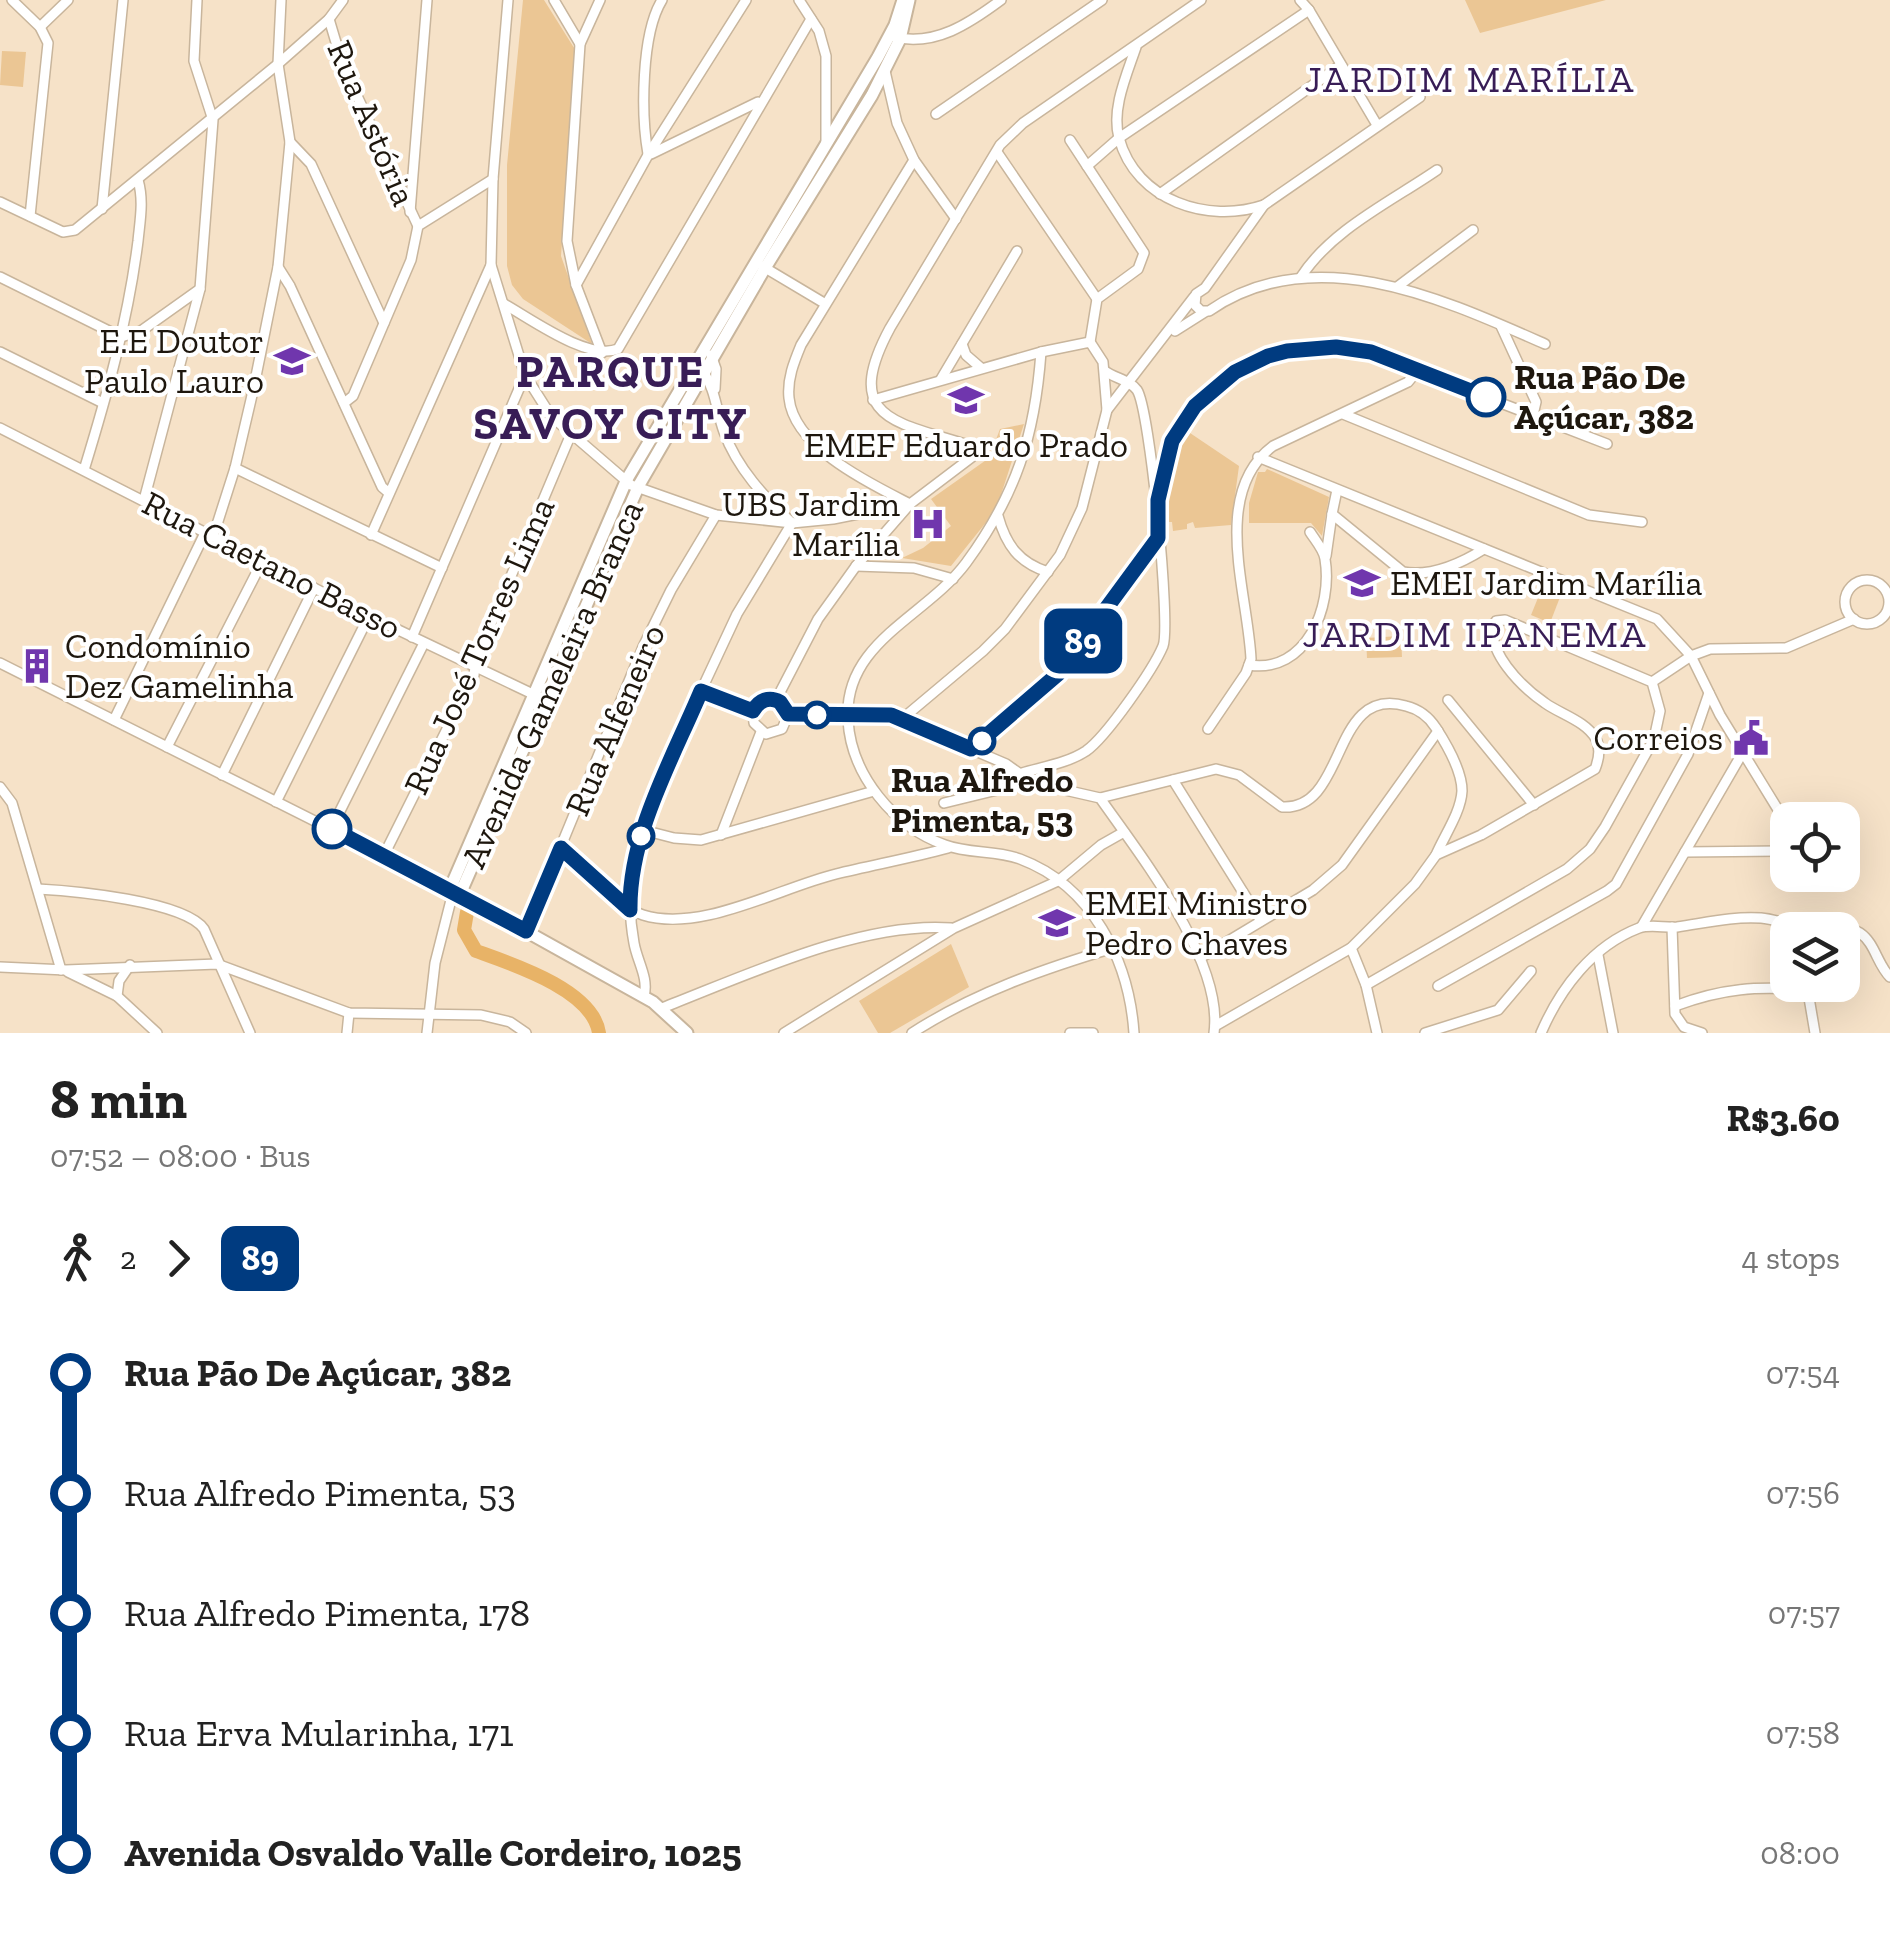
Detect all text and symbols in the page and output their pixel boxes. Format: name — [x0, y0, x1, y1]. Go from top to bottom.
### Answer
street label: Rua Astória — [318, 34, 426, 212]
district label: JARDIM MARÍLIA — [1304, 56, 1636, 102]
place label: E.E Doutor Paulo Lauro — [84, 320, 264, 402]
school or university icon: E.E Doutor Paulo Lauro — [273, 342, 311, 380]
district label: PARQUE SAVOY CITY — [473, 345, 749, 451]
place label: Rua Pão De Açúcar, 382 — [1514, 356, 1694, 438]
marker: Rua Pão De Açúcar, 382 — [1467, 378, 1505, 416]
school or university icon: EMEF Eduardo Prado — [947, 381, 985, 419]
place label: EMEF Eduardo Prado — [804, 424, 1128, 466]
street label: Rua Caetano Basso — [136, 482, 408, 648]
place label: UBS Jardim Marília — [722, 483, 900, 565]
street label: Rua José Torres Lima — [395, 491, 563, 801]
street label: Avenida Gameleira Branca — [452, 494, 652, 874]
hospital icon: UBS Jardim Marília — [909, 505, 947, 543]
place label: EMEI Jardim Marília — [1390, 562, 1702, 604]
school or university icon: EMEI Jardim Marília — [1343, 564, 1381, 602]
line badge: 89 — [1038, 608, 1128, 674]
district label: JARDIM IPANEMA — [1302, 611, 1648, 657]
street label: Rua Alfeneiro — [556, 618, 674, 822]
text: 89 — [1064, 620, 1102, 662]
place label: Condomínio Dez Gamelinha — [65, 625, 294, 707]
building icon: Condomínio Dez Gamelinha — [18, 647, 56, 685]
unlabelled marker — [804, 702, 830, 728]
place label: Correios — [1593, 717, 1723, 759]
public building icon: Correios — [1732, 719, 1770, 757]
marker: Rua Alfredo Pimenta, 53 — [969, 728, 995, 754]
place label: Rua Alfredo Pimenta, 53 — [891, 759, 1073, 841]
map controls — [1770, 802, 1860, 1002]
button: locate — [1770, 802, 1860, 892]
unlabelled marker — [313, 810, 351, 848]
unlabelled marker — [628, 823, 654, 849]
place label: EMEI Ministro Pedro Chaves — [1085, 882, 1308, 964]
school or university icon: EMEI Ministro Pedro Chaves — [1038, 904, 1076, 942]
button: layers — [1770, 912, 1860, 1002]
text: 8 min — [50, 1066, 187, 1132]
text: R$3.60 — [1726, 1095, 1840, 1141]
text: 07:52 – 08:00 · Bus — [50, 1137, 311, 1175]
icon: walk — [50, 1231, 105, 1286]
icon: forward — [151, 1231, 206, 1286]
text: 89 — [241, 1237, 279, 1279]
text: 2 — [120, 1239, 136, 1277]
text: 4 stops — [1742, 1239, 1840, 1277]
text: Rua Pão De Açúcar, 382 — [124, 1350, 511, 1396]
text: 07:54 — [1766, 1354, 1840, 1392]
text: Rua Alfredo Pimenta, 53 — [124, 1470, 516, 1516]
text: 07:56 — [1766, 1474, 1840, 1512]
text: Rua Alfredo Pimenta, 178 — [124, 1590, 530, 1636]
text: 07:57 — [1768, 1594, 1840, 1632]
text: Rua Erva Mularinha, 171 — [124, 1710, 514, 1756]
text: 07:58 — [1766, 1714, 1840, 1752]
text: Avenida Osvaldo Valle Cordeiro, 1025 — [124, 1830, 742, 1876]
text: 08:00 — [1760, 1834, 1840, 1872]

